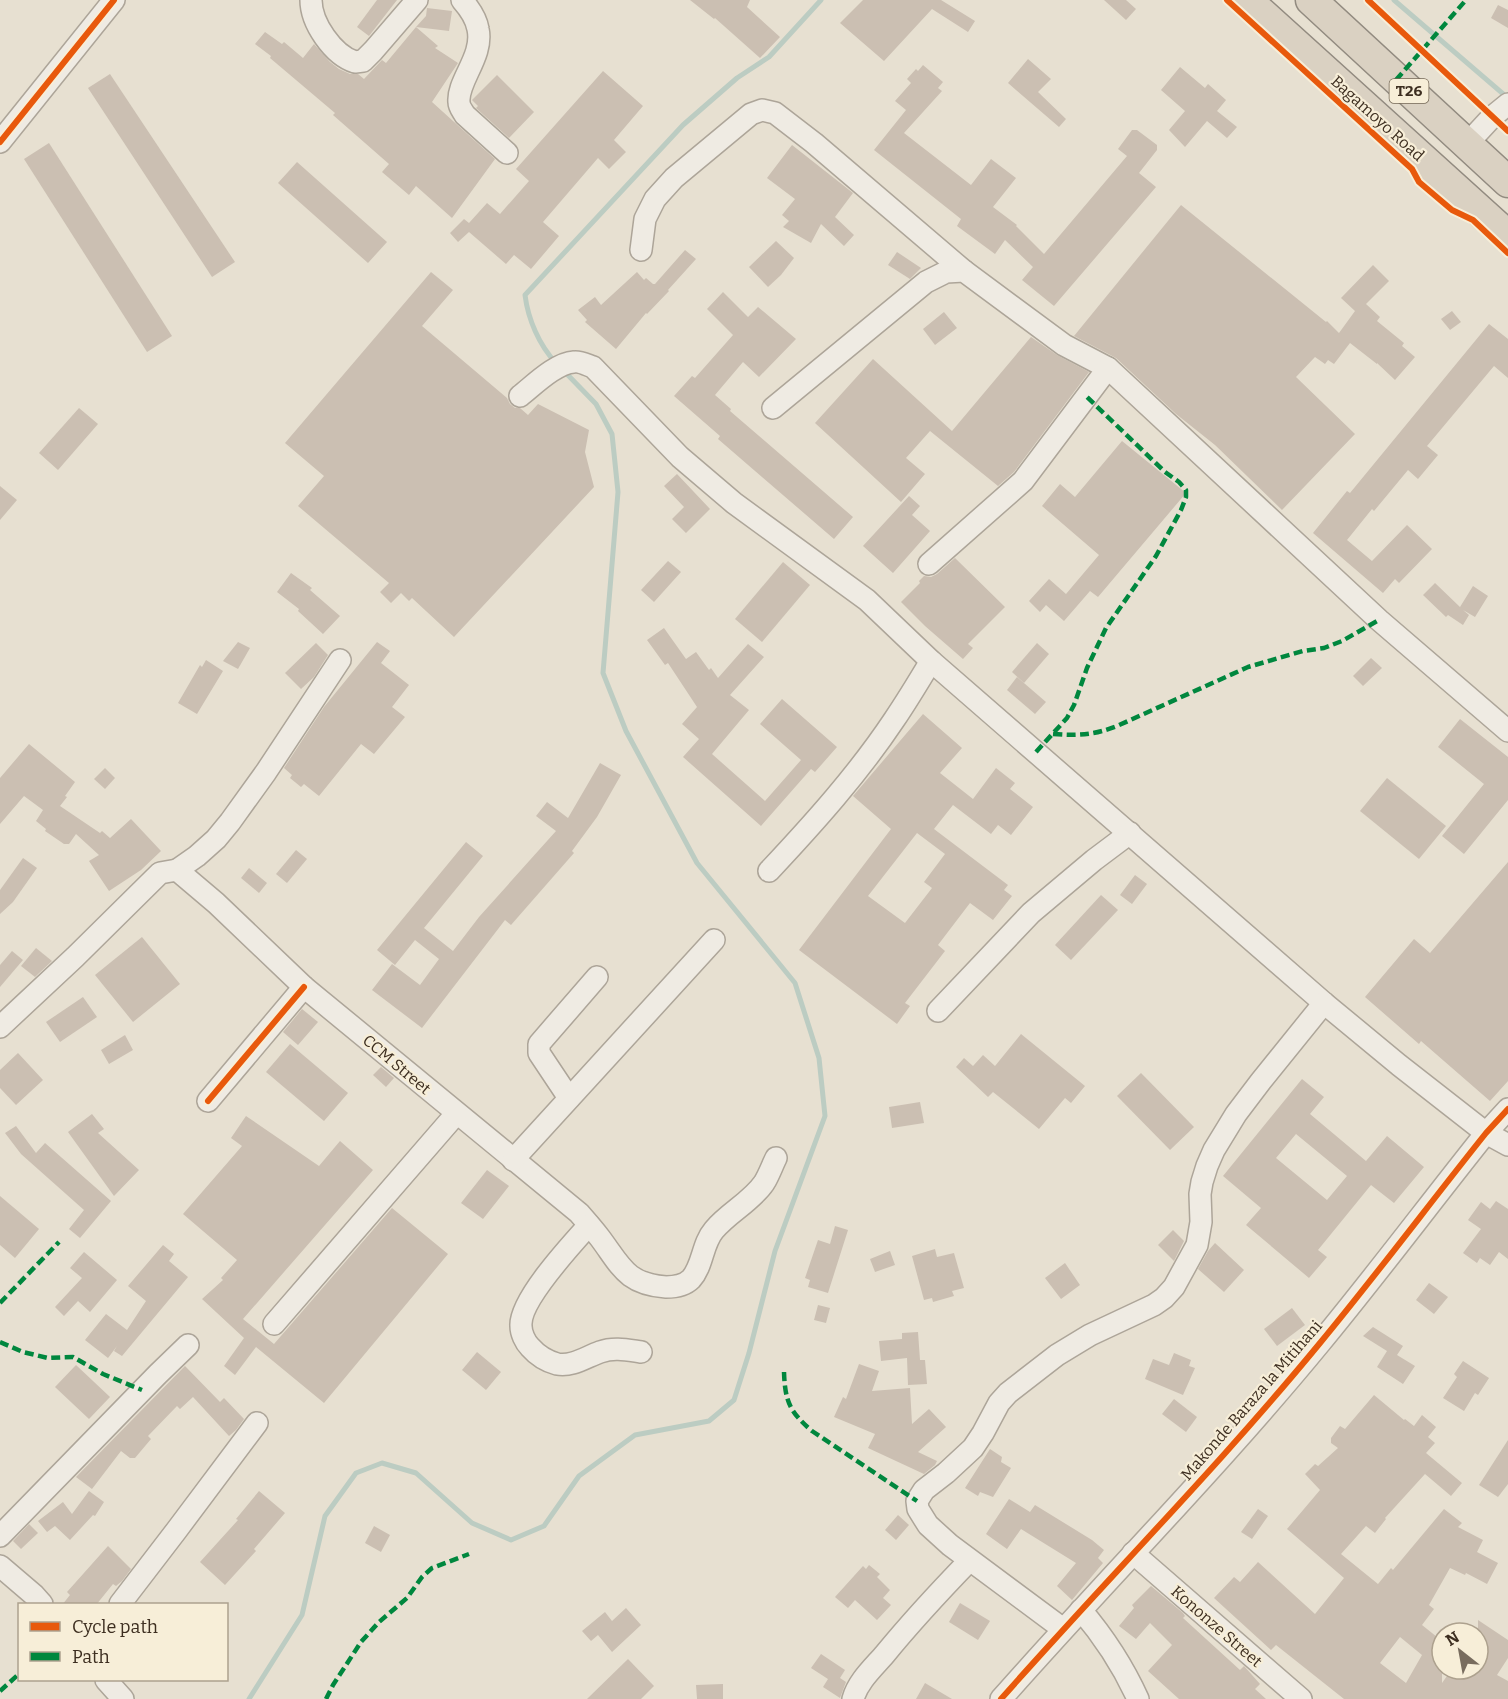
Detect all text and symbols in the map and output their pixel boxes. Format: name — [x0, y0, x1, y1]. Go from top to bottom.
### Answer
street label: Bagamoyo Road — [1327, 72, 1428, 165]
road number: T26 — [1390, 79, 1428, 103]
street label: CCM Street — [359, 1030, 435, 1098]
street label: Makonde Baraza la Mitihani — [1177, 1316, 1326, 1484]
street label: Kononze Street — [1167, 1582, 1266, 1671]
legend — [18, 1603, 228, 1681]
text: Cycle path — [72, 1616, 158, 1638]
north arrow — [1430, 1621, 1490, 1681]
text: N — [1442, 1627, 1463, 1650]
text: Path — [72, 1646, 110, 1668]

